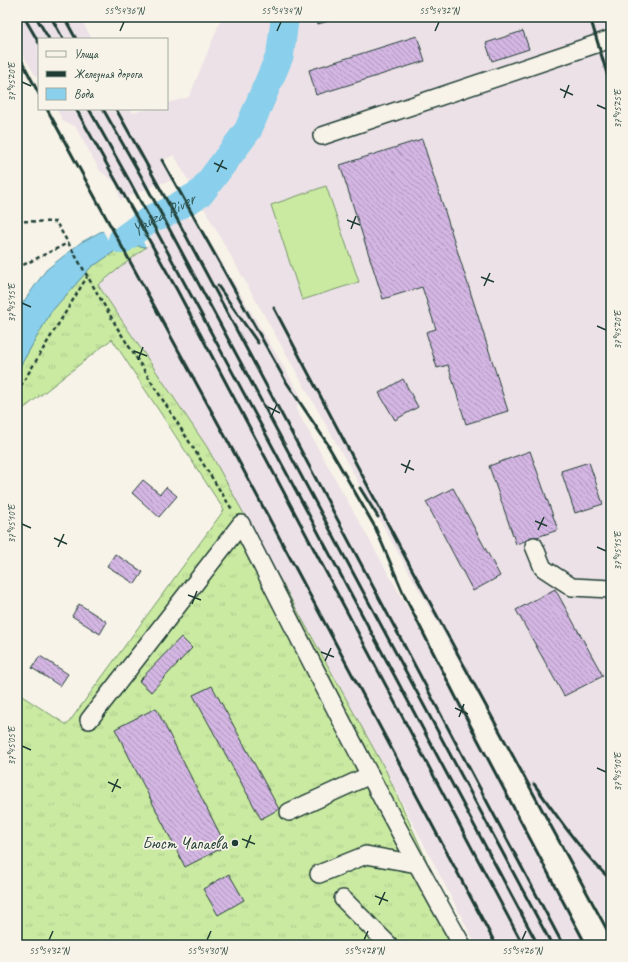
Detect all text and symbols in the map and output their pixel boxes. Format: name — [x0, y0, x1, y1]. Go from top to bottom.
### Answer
text: 55°54'36"N — [104, 4, 146, 17]
text: 55°54'34"N — [261, 4, 303, 17]
text: 55°54'32"N — [419, 4, 461, 17]
legend — [38, 38, 168, 110]
text: Улица — [74, 46, 99, 62]
text: 37°45'20"E — [5, 61, 18, 101]
text: Железная дорога — [74, 66, 143, 82]
text: Вода — [74, 86, 95, 102]
text: 37°45'25"E — [611, 88, 624, 128]
water label: Yauza River — [126, 186, 202, 241]
text: 37°45'15"E — [5, 282, 18, 322]
text: 37°45'20"E — [611, 309, 624, 349]
text: 37°45'10"E — [5, 503, 18, 543]
text: 37°45'15"E — [611, 530, 624, 570]
text: 37°45'05"E — [5, 725, 18, 765]
text: 37°45'10"E — [611, 751, 624, 791]
place label: Бюст Чапаева — [142, 833, 228, 854]
marker: Бюст Чапаева — [230, 838, 240, 848]
text: 55°54'32"N — [29, 944, 71, 957]
text: 55°54'30"N — [187, 944, 229, 957]
text: 55°54'28"N — [344, 944, 386, 957]
text: 55°54'26"N — [502, 944, 544, 957]

